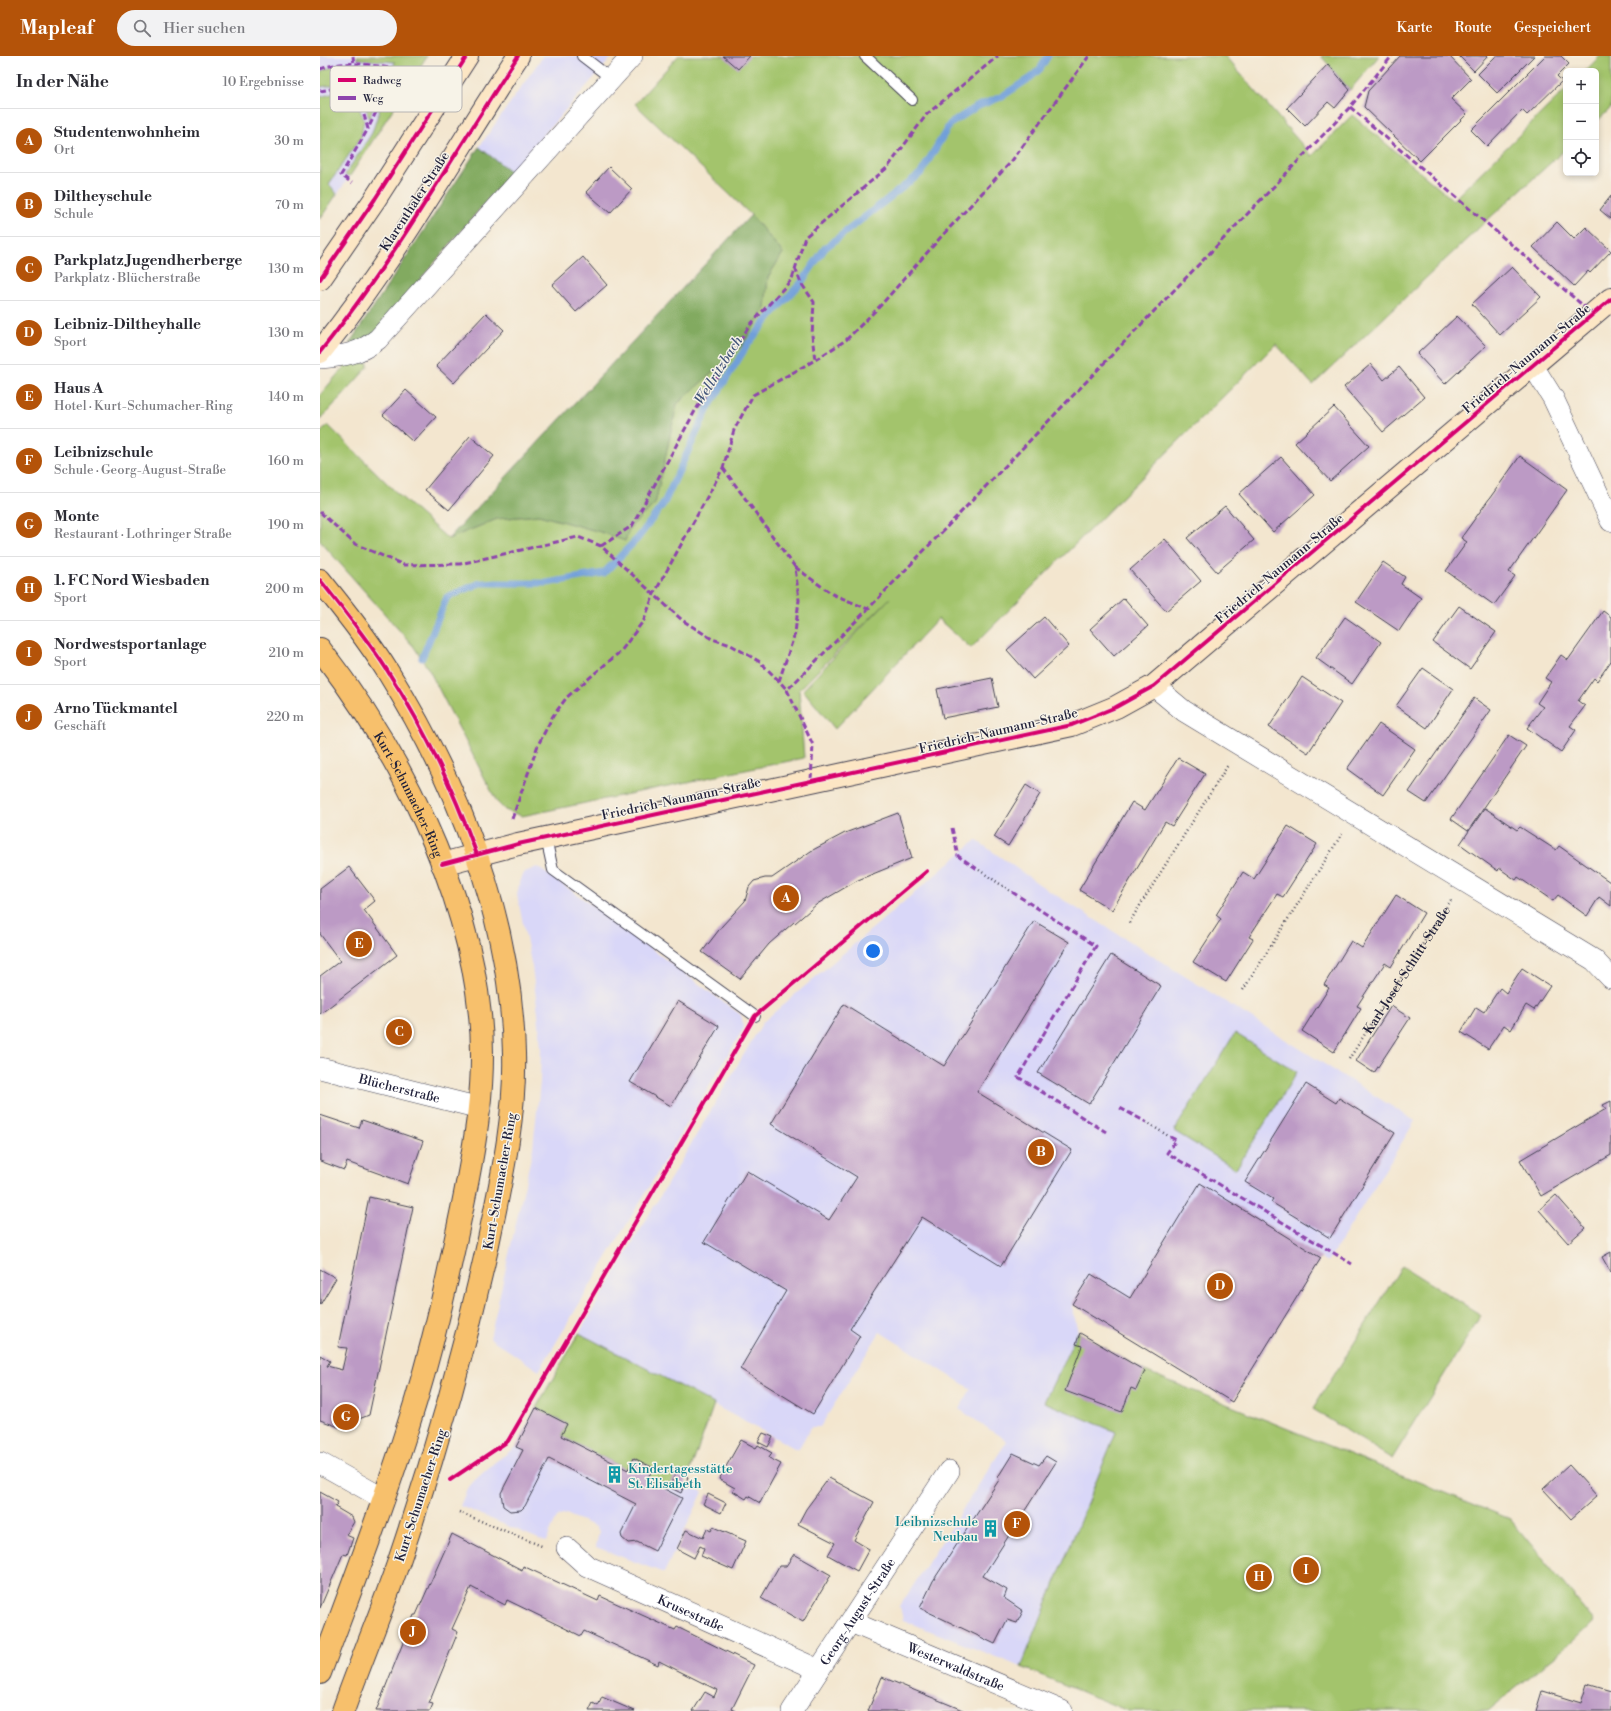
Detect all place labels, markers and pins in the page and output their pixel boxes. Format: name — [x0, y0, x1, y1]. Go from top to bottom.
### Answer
pin: A — [773, 883, 799, 913]
pin: E — [346, 929, 372, 959]
pin: C — [386, 1017, 412, 1047]
pin: B — [1028, 1137, 1054, 1167]
pin: D — [1207, 1271, 1233, 1301]
pin: G — [333, 1402, 359, 1432]
place label: Kindertagesstätte St. Elisabeth — [628, 1461, 733, 1492]
building icon: Kindertagesstätte St. Elisabeth — [605, 1465, 625, 1485]
pin: F — [1004, 1509, 1030, 1539]
place label: Leibnizschule Neubau — [895, 1514, 979, 1545]
building icon: Leibnizschule Neubau — [981, 1518, 1001, 1538]
pin: I — [1293, 1555, 1319, 1585]
pin: H — [1246, 1562, 1272, 1592]
pin: J — [400, 1617, 426, 1647]

